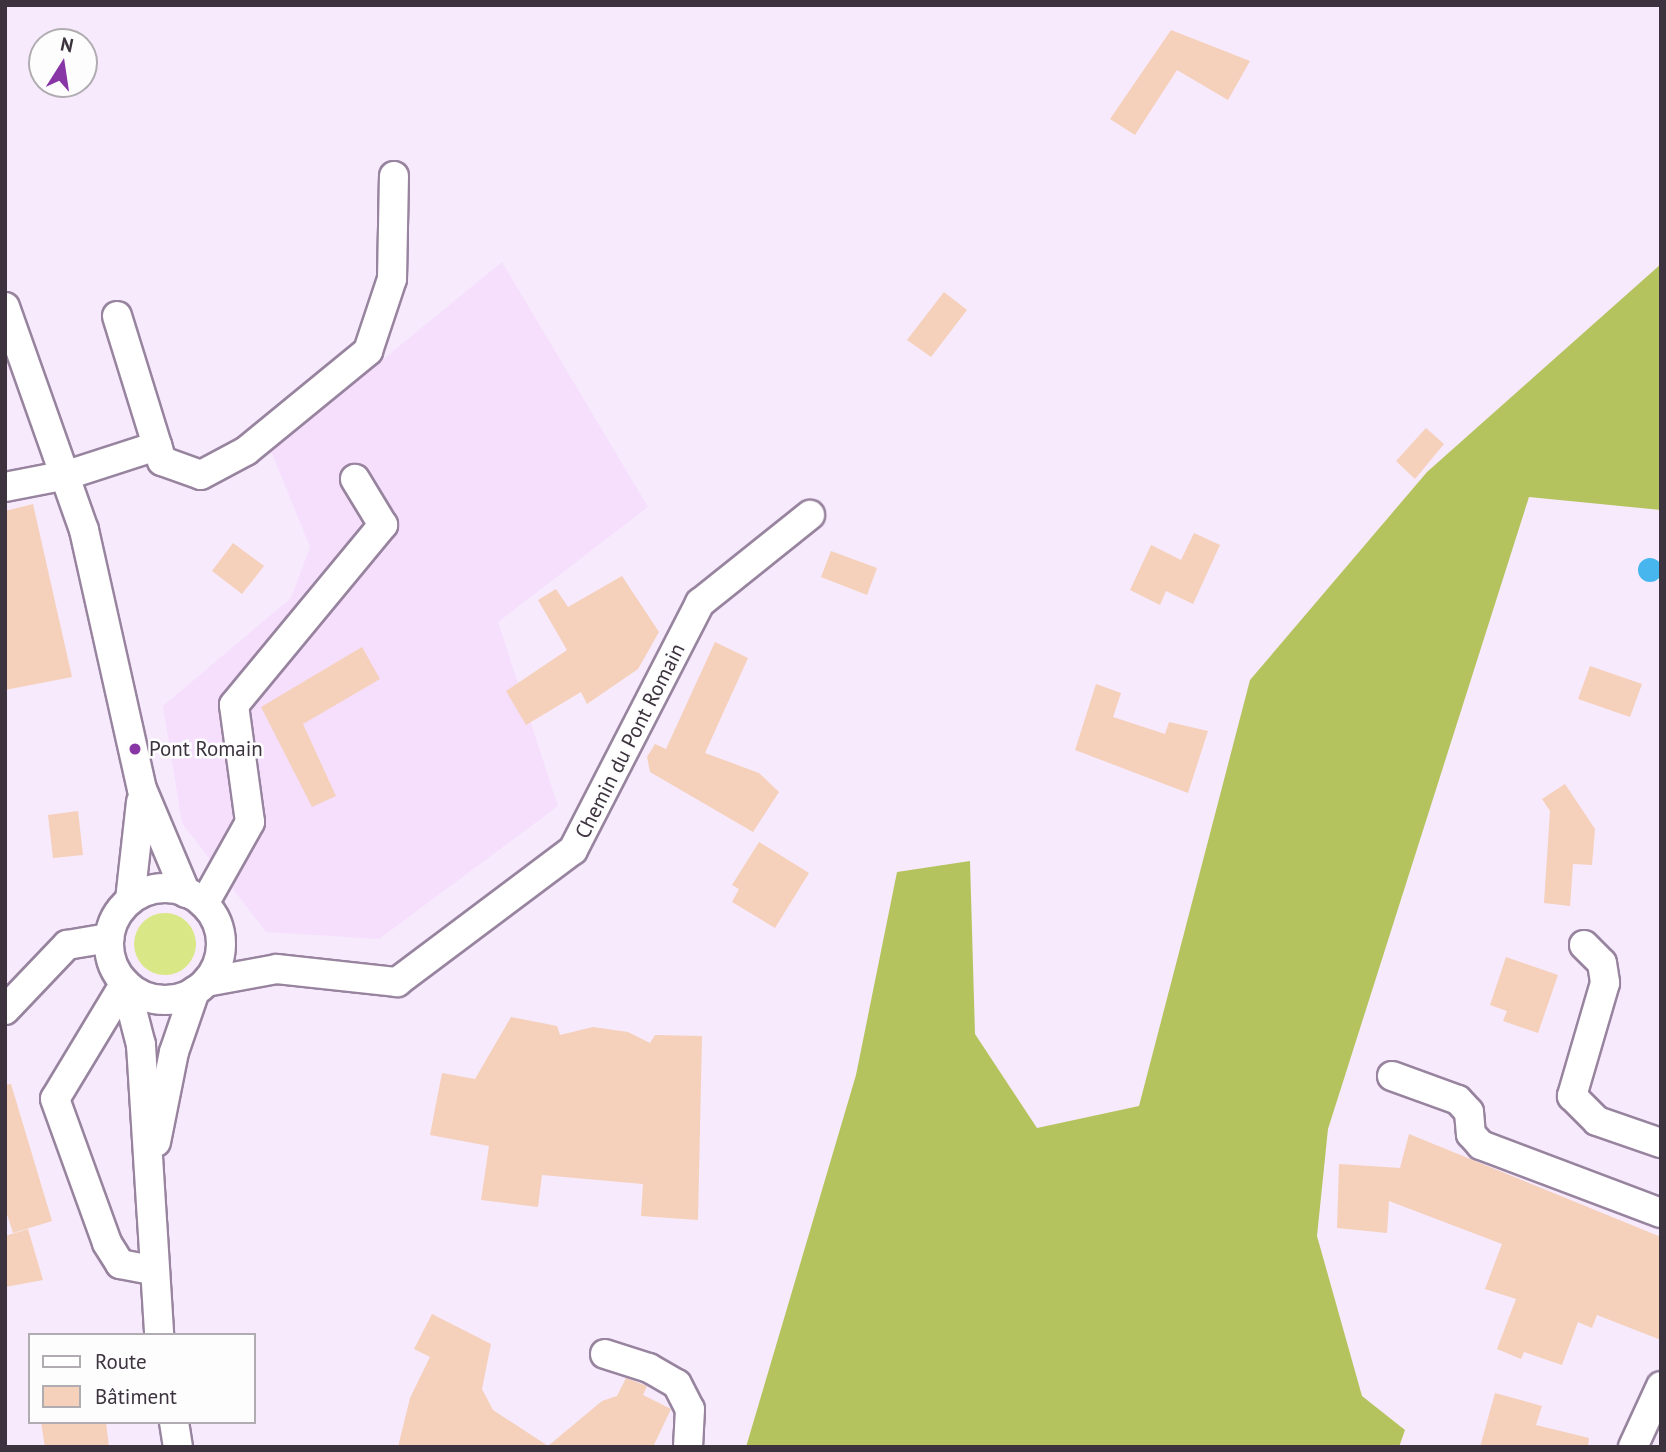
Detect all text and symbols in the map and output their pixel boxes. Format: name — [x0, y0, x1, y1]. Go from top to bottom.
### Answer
north arrow — [28, 28, 98, 98]
text: N — [58, 31, 76, 57]
street label: Chemin du Pont Romain — [570, 639, 690, 843]
place label: Pont Romain — [149, 736, 263, 762]
marker: Pont Romain — [127, 741, 143, 757]
legend — [28, 1333, 256, 1424]
text: Route — [95, 1348, 147, 1375]
text: Bâtiment — [95, 1383, 177, 1410]

